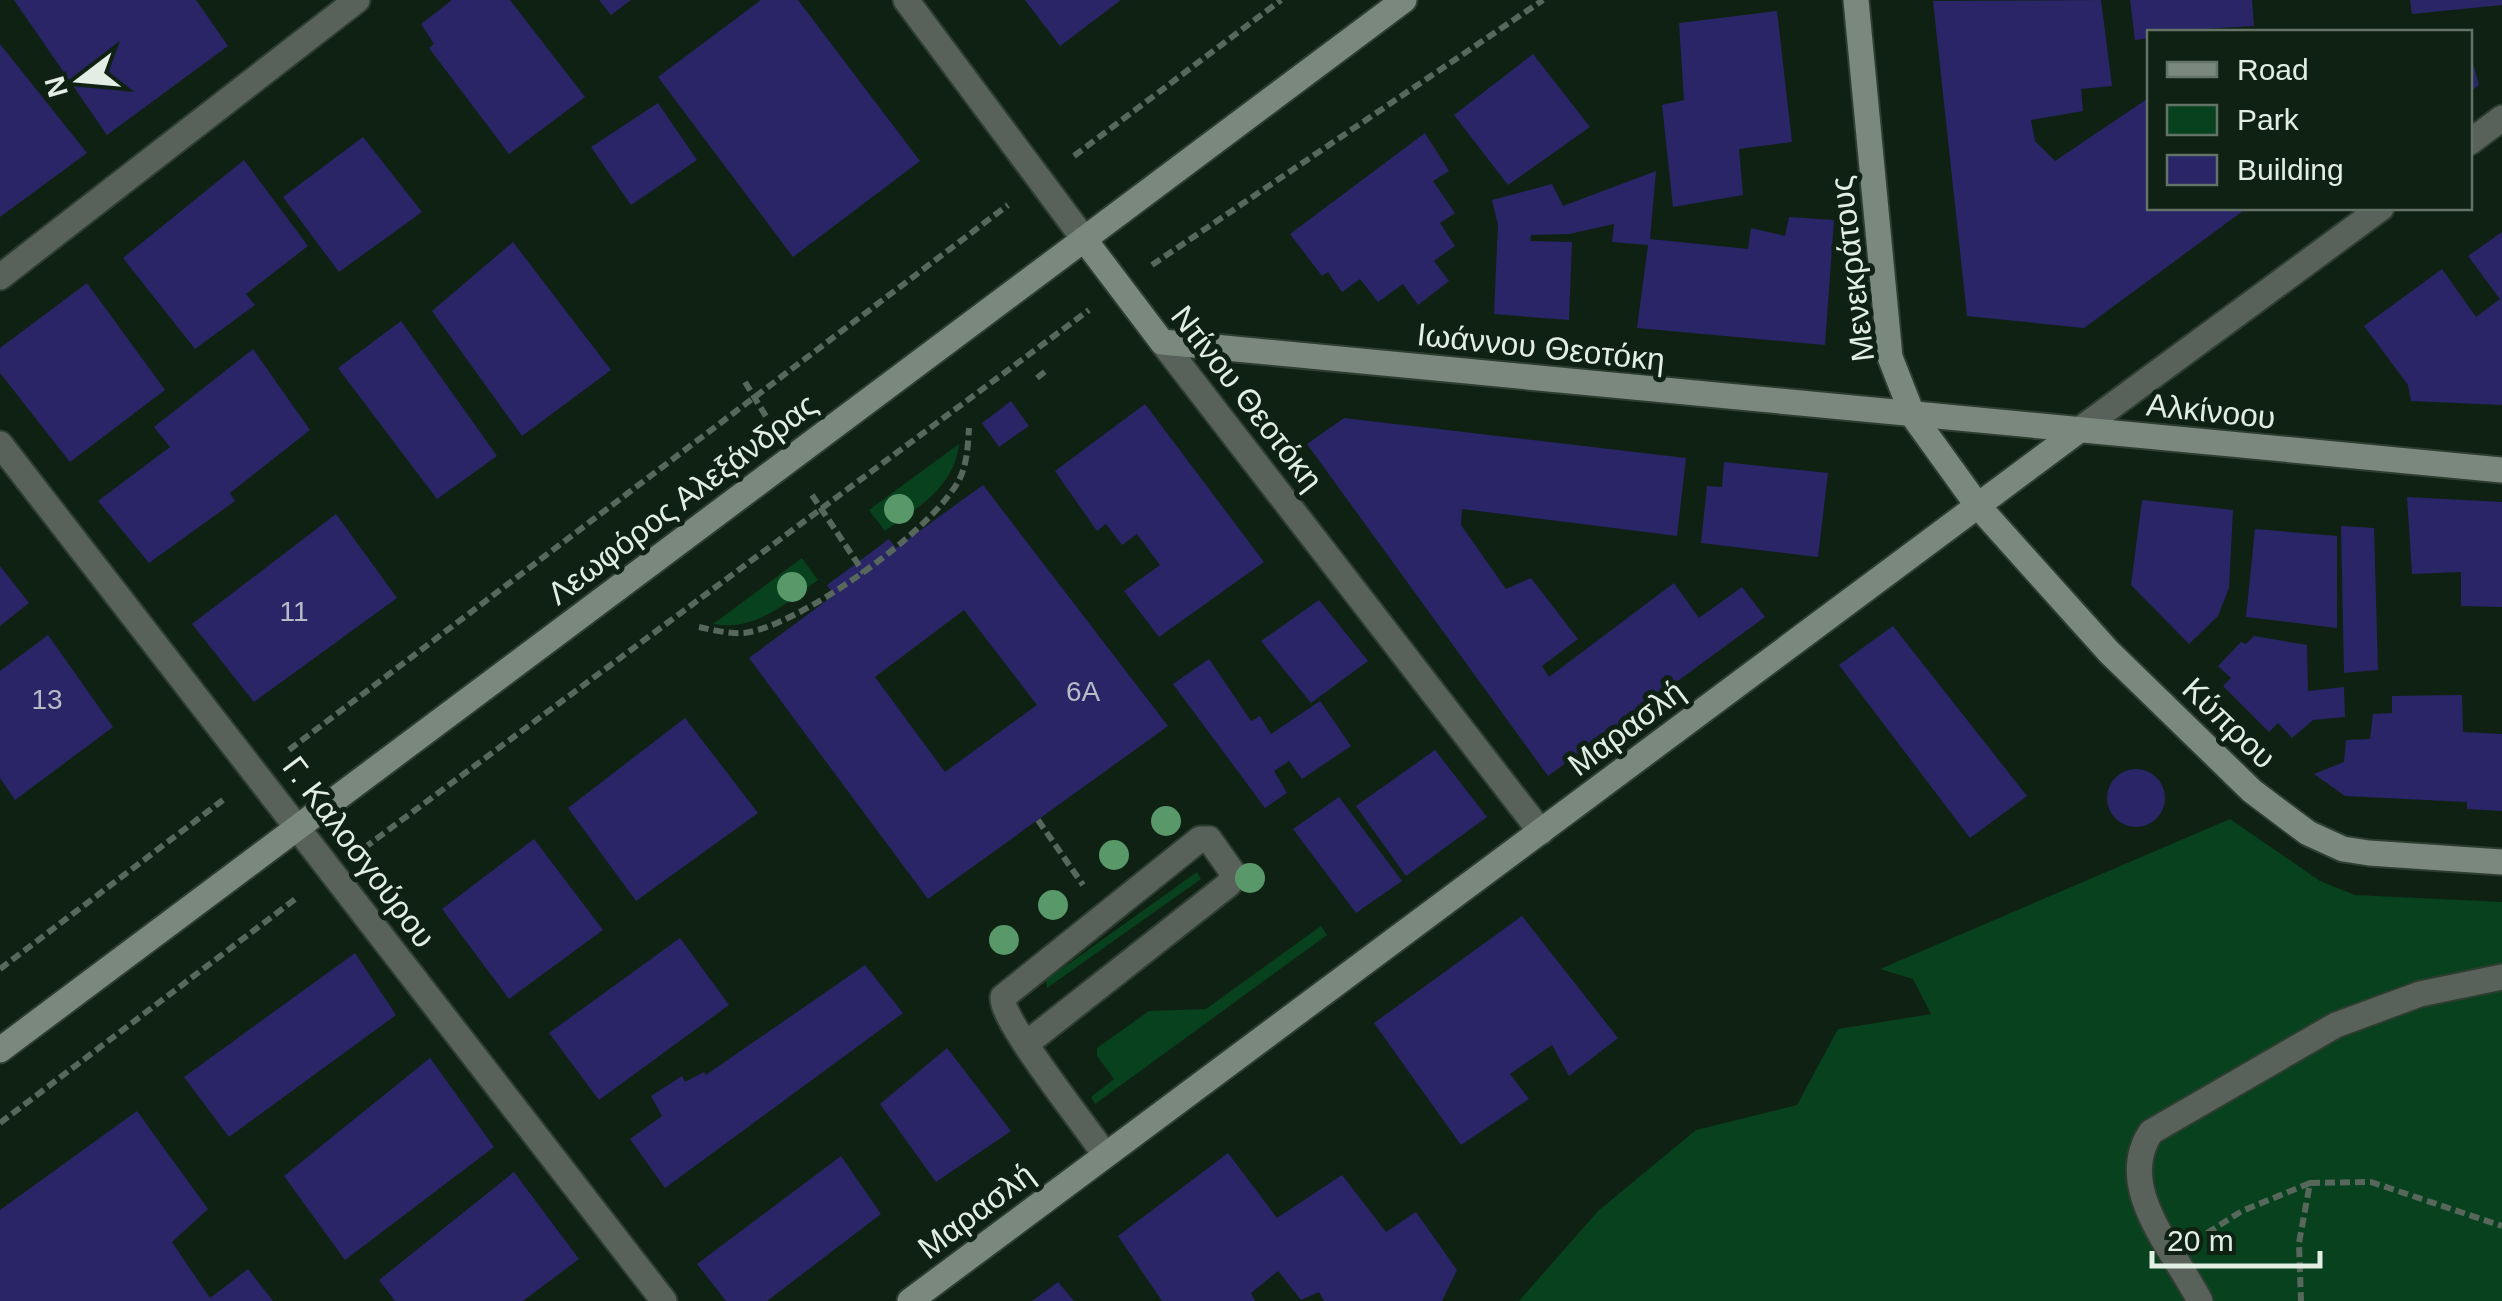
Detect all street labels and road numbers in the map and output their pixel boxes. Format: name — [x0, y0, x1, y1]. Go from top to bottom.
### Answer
street label: Μενεκράτους — [1823, 174, 1881, 364]
street label: Ντίνου Θεοτόκη — [1164, 299, 1330, 497]
street label: Ιωάννου Θεοτόκη — [1415, 316, 1667, 378]
street label: Λεωφόρος Αλεξάνδρας — [540, 386, 824, 612]
street label: Αλκίνοου — [2145, 386, 2277, 436]
street label: Κύπρου — [2175, 670, 2283, 776]
street label: Μαρασλή — [1561, 673, 1691, 783]
street label: Γ. Καλοσγούρου — [276, 750, 442, 954]
street label: Μαρασλή — [911, 1156, 1041, 1266]

